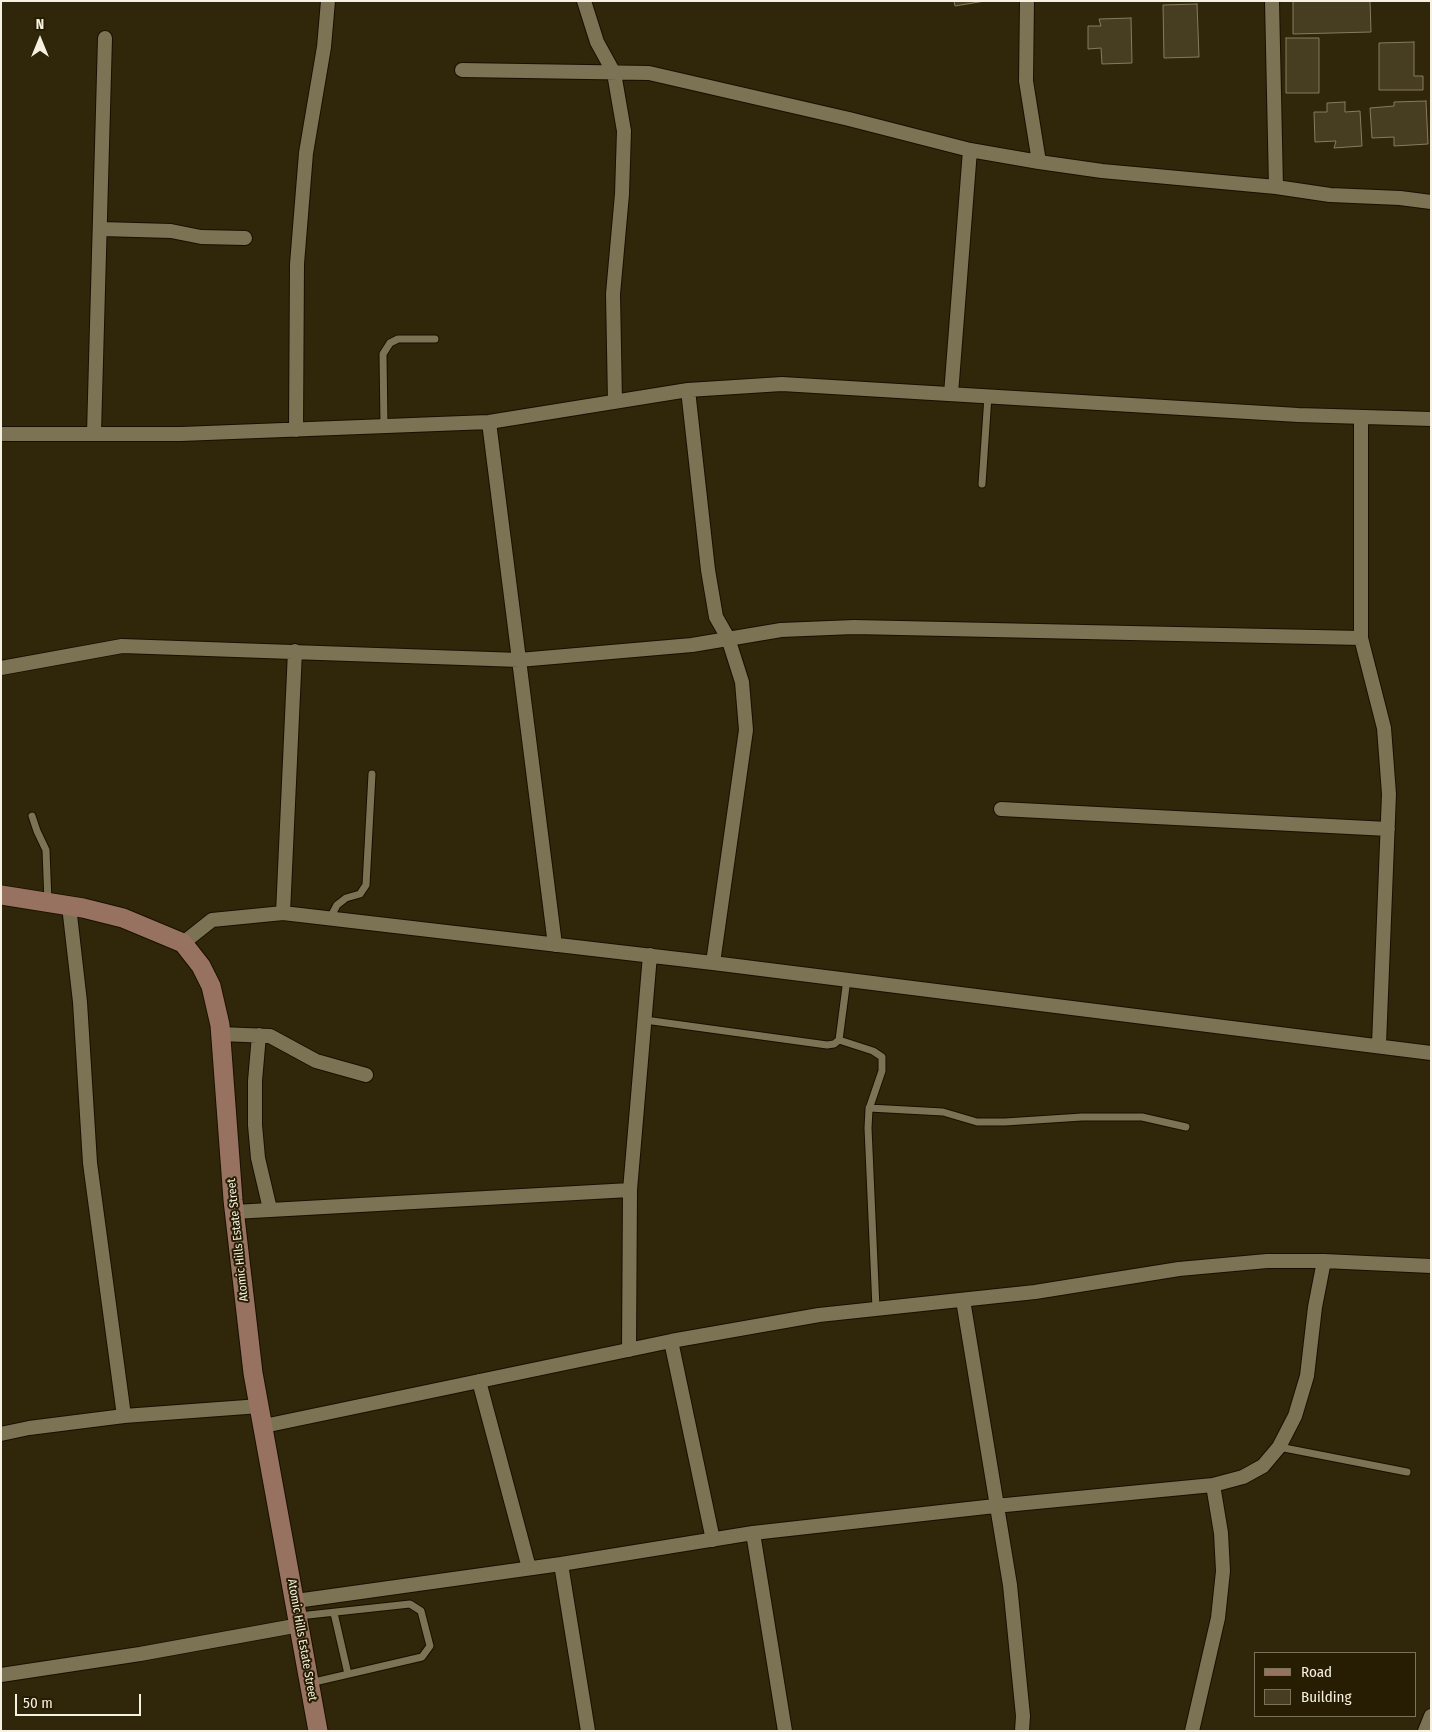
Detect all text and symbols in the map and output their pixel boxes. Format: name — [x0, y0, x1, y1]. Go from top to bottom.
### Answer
north arrow — [15, 15, 65, 65]
text: N — [36, 16, 44, 33]
street label: Atomic Hills Estate Street — [224, 1178, 252, 1302]
street label: Atomic Hills Estate Street — [284, 1578, 320, 1702]
legend — [1254, 1652, 1417, 1717]
text: Road — [1301, 1663, 1332, 1681]
scale bar — [18, 1684, 144, 1716]
text: Building — [1301, 1688, 1352, 1706]
text: 50 m — [23, 1694, 53, 1712]

